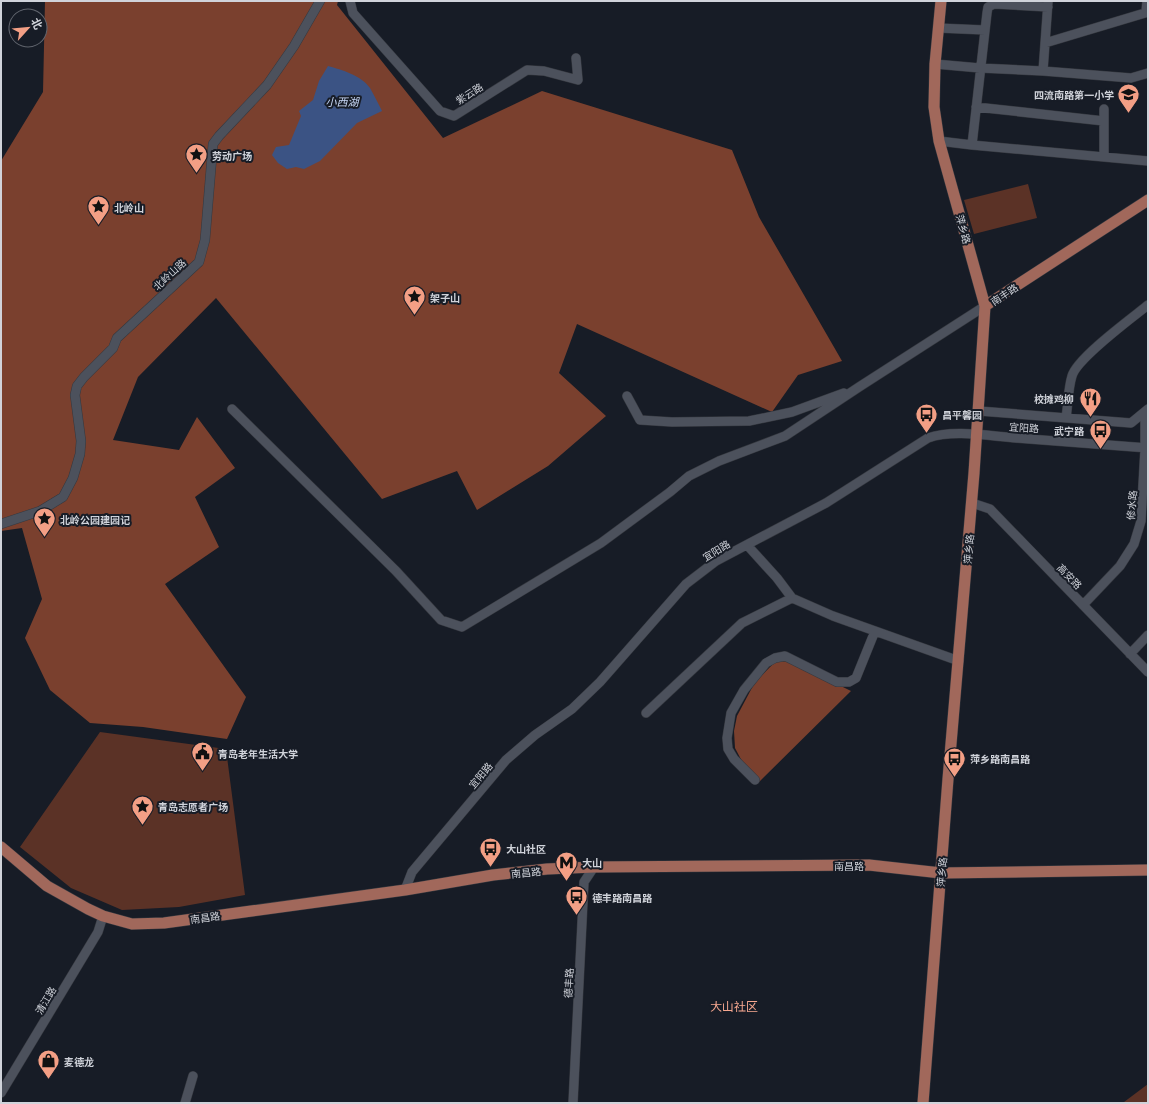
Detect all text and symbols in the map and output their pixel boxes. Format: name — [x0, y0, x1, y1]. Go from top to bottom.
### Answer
north arrow — [8, 8, 48, 48]
text: 北 — [28, 14, 47, 32]
street label: 紫云路 — [452, 79, 486, 107]
school or university icon: 四流南路第一小学 — [1116, 81, 1142, 114]
place label: 四流南路第一小学 — [1034, 87, 1114, 102]
water label: 小西湖 — [326, 93, 360, 109]
place icon: 劳动广场 — [183, 142, 209, 175]
place label: 劳动广场 — [212, 148, 252, 163]
place icon: 北岭山 — [85, 194, 111, 227]
place label: 北岭山 — [114, 200, 144, 215]
street label: 萍乡路 — [953, 213, 975, 245]
street label: 北岭山路 — [149, 255, 189, 293]
street label: 南丰路 — [987, 279, 1021, 309]
place icon: 架子山 — [401, 284, 427, 317]
place label: 架子山 — [430, 290, 460, 305]
restaurant icon: 校摊鸡柳 — [1077, 385, 1103, 418]
place label: 校摊鸡柳 — [1034, 391, 1074, 406]
bus stop icon: 昌平馨园 — [913, 401, 939, 434]
place label: 昌平馨园 — [942, 407, 982, 422]
bus stop icon: 武宁路 — [1087, 417, 1113, 450]
street label: 宜阳路 — [1009, 418, 1039, 436]
place label: 武宁路 — [1054, 423, 1085, 438]
street label: 修水路 — [1122, 489, 1140, 522]
place icon: 北岭公园建园记 — [32, 506, 58, 539]
place label: 北岭公园建园记 — [60, 512, 130, 527]
street label: 萍乡路 — [959, 533, 977, 565]
street label: 宜阳路 — [699, 536, 733, 564]
street label: 高安路 — [1054, 560, 1086, 592]
public building icon: 青岛老年生活大学 — [189, 740, 215, 773]
bus stop icon: 萍乡路南昌路 — [941, 745, 967, 778]
place label: 青岛老年生活大学 — [218, 746, 298, 761]
place label: 萍乡路南昌路 — [970, 751, 1031, 766]
street label: 宜阳路 — [465, 759, 495, 791]
place icon: 青岛志愿者广场 — [130, 793, 156, 826]
place label: 青岛志愿者广场 — [158, 799, 228, 814]
bus stop icon: 大山社区 — [478, 835, 504, 868]
place label: 大山社区 — [506, 841, 546, 856]
metro station icon: 大山 — [554, 849, 580, 882]
place label: 大山 — [582, 855, 602, 870]
street label: 萍乡路 — [932, 856, 950, 888]
street label: 南昌路 — [834, 858, 864, 873]
street label: 南昌路 — [510, 863, 542, 881]
bus stop icon: 德丰路南昌路 — [563, 884, 589, 917]
place label: 德丰路南昌路 — [592, 890, 653, 905]
street label: 南昌路 — [189, 907, 221, 927]
street label: 德丰路 — [560, 968, 576, 998]
street label: 清江路 — [31, 983, 59, 1017]
district label: 大山社区 — [710, 997, 758, 1014]
shop icon: 麦德龙 — [36, 1048, 62, 1081]
place label: 麦德龙 — [64, 1054, 94, 1069]

